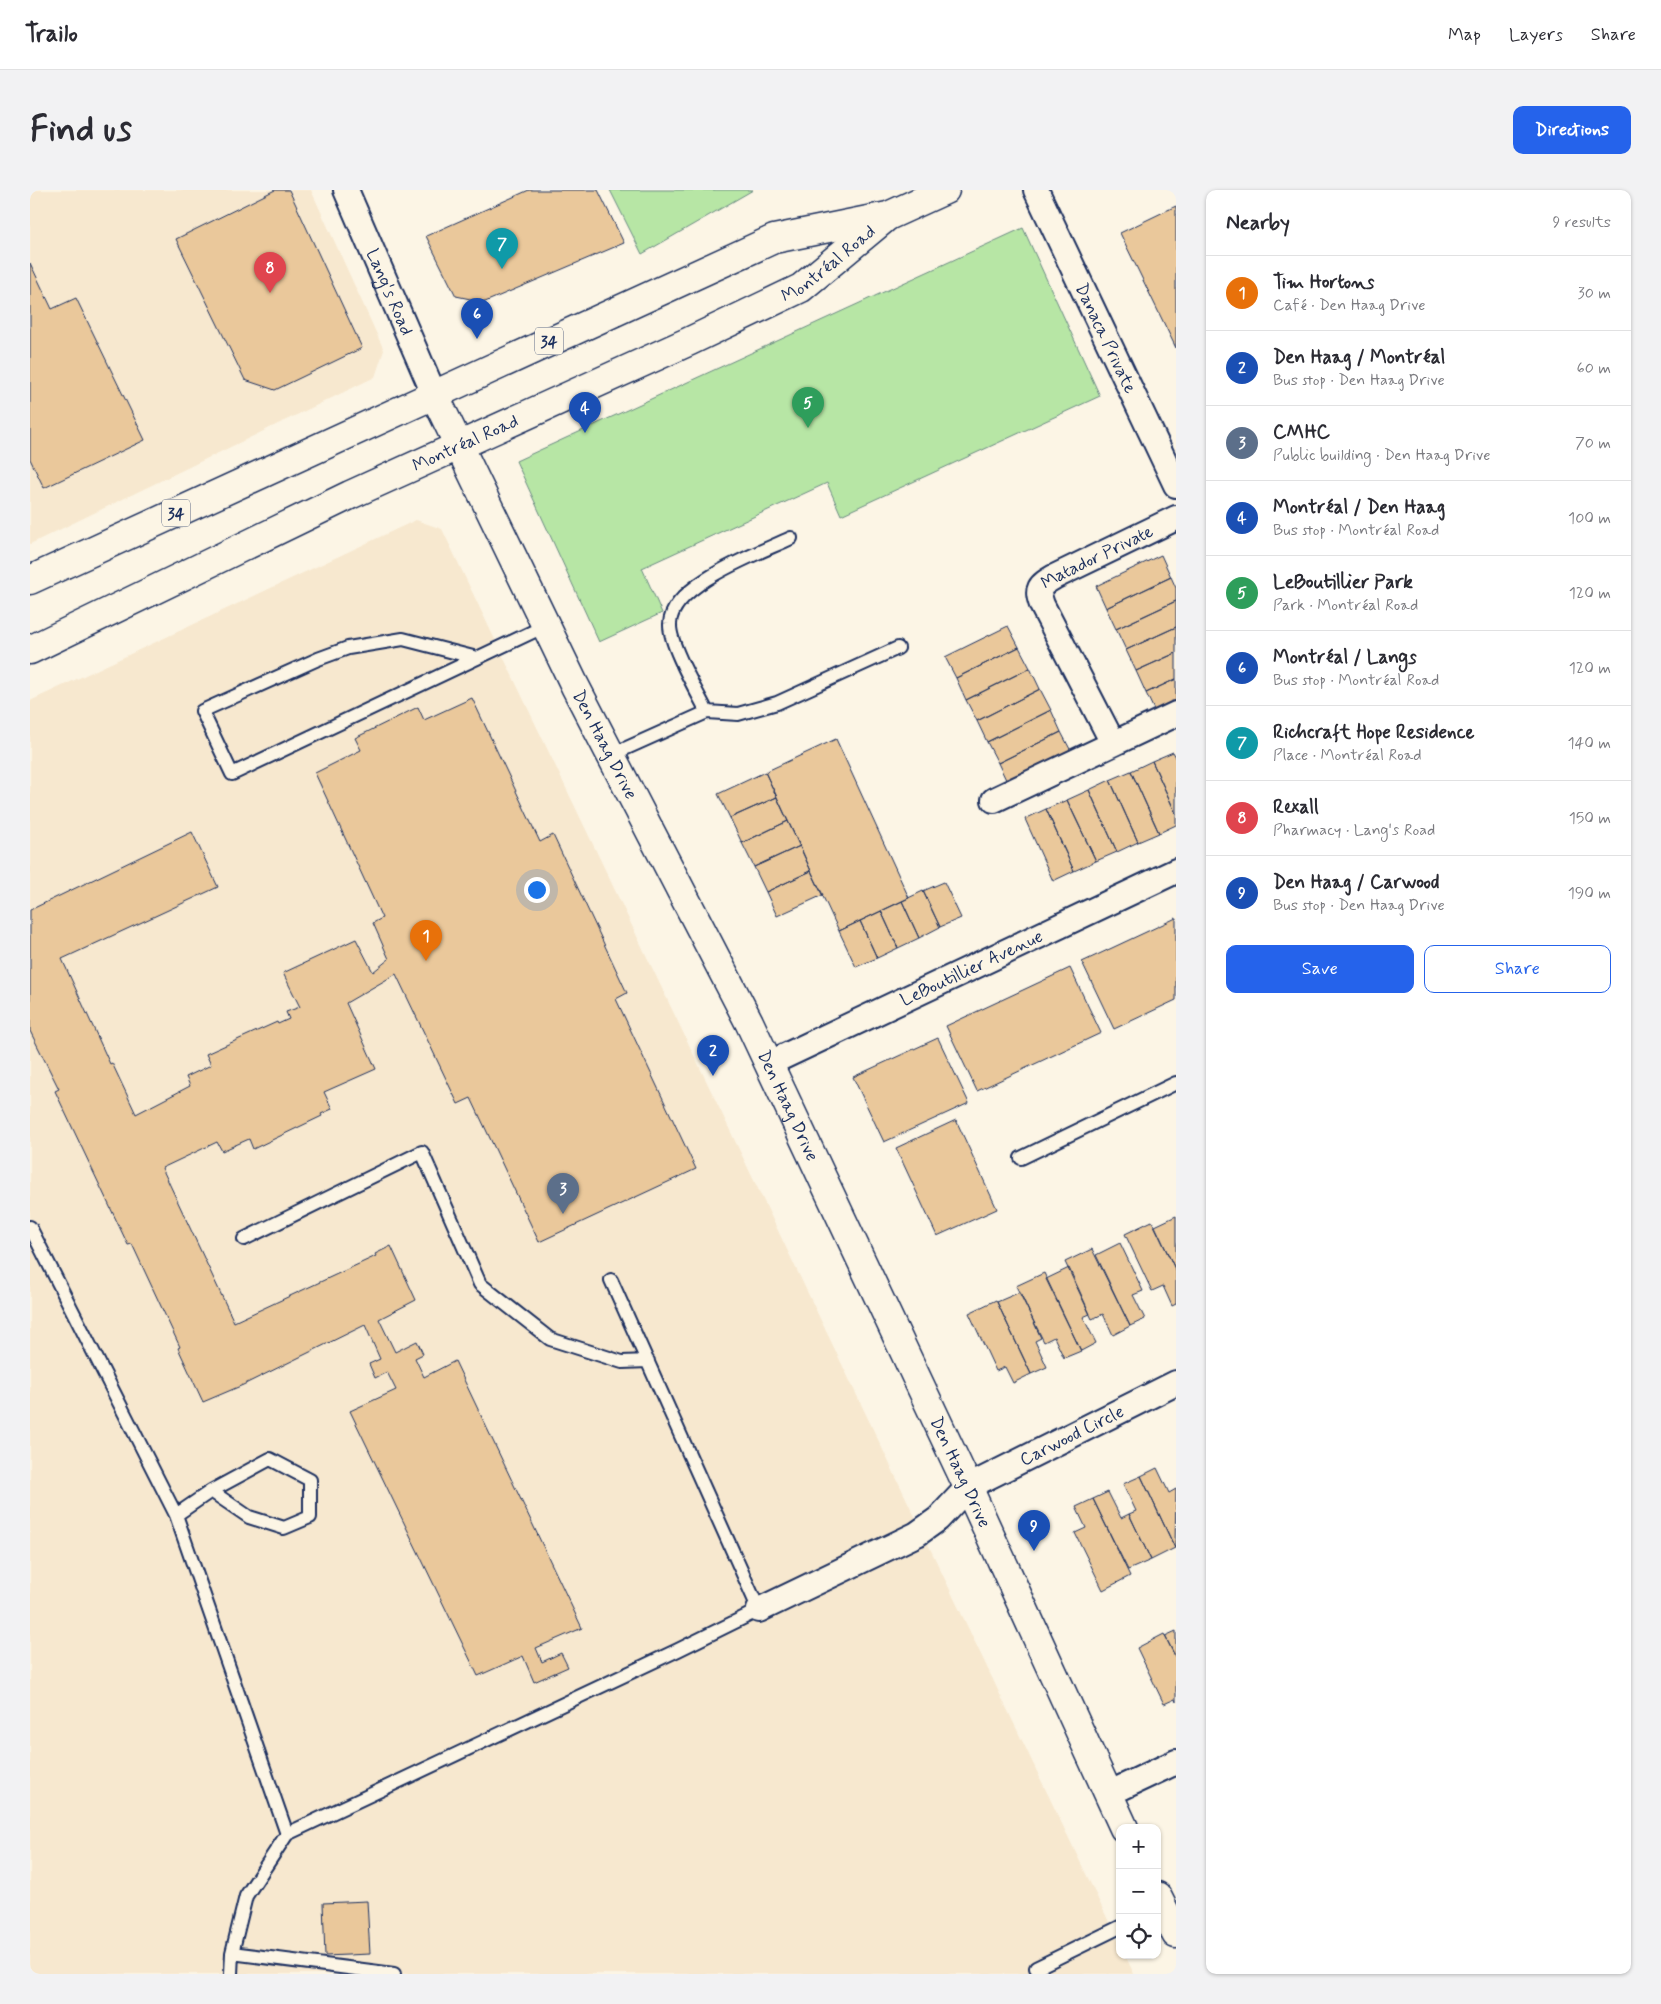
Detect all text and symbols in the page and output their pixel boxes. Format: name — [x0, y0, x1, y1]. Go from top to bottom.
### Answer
text: Trailo — [25, 19, 78, 50]
text: Map — [1448, 23, 1481, 47]
text: Layers — [1509, 23, 1563, 47]
text: Share — [1591, 23, 1636, 47]
button: Directions — [1513, 106, 1631, 154]
text: Find us — [30, 107, 132, 153]
text: Nearby — [1226, 209, 1290, 237]
text: 9 results — [1553, 212, 1611, 233]
street label: Montréal Road — [778, 220, 881, 309]
pin: 7 — [486, 228, 518, 269]
street label: Lang's Road — [360, 245, 418, 339]
pin: 8 — [254, 252, 286, 293]
text: Tim Hortons — [1273, 270, 1374, 295]
street label: Danaca Private — [1069, 279, 1142, 398]
text: 1 — [1238, 283, 1246, 304]
text: 30 m — [1578, 283, 1611, 304]
text: Café · Den Haag Drive — [1273, 295, 1426, 316]
pin: 6 — [461, 298, 493, 339]
road number: 34 — [535, 328, 563, 354]
text: Den Haag / Montréal — [1273, 345, 1445, 370]
text: 2 — [1238, 358, 1246, 379]
text: 60 m — [1577, 358, 1611, 379]
text: Bus stop · Den Haag Drive — [1273, 370, 1445, 391]
pin: 5 — [792, 387, 824, 428]
pin: 4 — [569, 392, 601, 433]
street label: Montréal Road — [409, 409, 522, 478]
text: CMHC — [1273, 420, 1330, 445]
text: 3 — [1238, 433, 1246, 454]
text: 70 m — [1575, 433, 1611, 454]
text: Public building · Den Haag Drive — [1273, 445, 1490, 466]
text: Montréal / Den Haag — [1273, 495, 1445, 520]
road number: 34 — [162, 499, 190, 526]
text: 4 — [1237, 508, 1247, 529]
text: 100 m — [1568, 508, 1611, 529]
street label: Matador Private — [1036, 520, 1157, 595]
text: Bus stop · Montréal Road — [1273, 520, 1439, 541]
text: LeBoutillier Park — [1273, 570, 1413, 595]
text: 5 — [1237, 583, 1247, 604]
text: 120 m — [1569, 583, 1611, 604]
text: Park · Montréal Road — [1273, 595, 1418, 616]
text: Montréal / Langs — [1273, 645, 1417, 670]
text: 6 — [1238, 658, 1246, 679]
text: 120 m — [1569, 658, 1611, 679]
text: Bus stop · Montréal Road — [1273, 670, 1439, 691]
street label: Den Haag Drive — [566, 686, 643, 804]
text: Richcraft Hope Residence — [1273, 720, 1474, 745]
text: 7 — [1237, 733, 1247, 754]
text: 140 m — [1567, 733, 1611, 754]
text: Place · Montréal Road — [1273, 745, 1422, 766]
text: Rexall — [1273, 795, 1319, 820]
text: 8 — [1237, 808, 1247, 829]
text: 150 m — [1569, 808, 1611, 829]
text: Pharmacy · Lang's Road — [1273, 820, 1435, 841]
text: Den Haag / Carwood — [1273, 870, 1439, 895]
your location — [524, 877, 550, 903]
text: 9 — [1238, 883, 1246, 904]
text: 190 m — [1568, 883, 1611, 904]
text: Bus stop · Den Haag Drive — [1273, 895, 1445, 916]
pin: 1 — [410, 920, 442, 961]
street label: LeBoutillier Avenue — [897, 925, 1047, 1013]
button: Save — [1226, 945, 1414, 993]
button: Share — [1424, 945, 1611, 993]
pin: 2 — [697, 1035, 729, 1076]
street label: Den Haag Drive — [751, 1047, 824, 1165]
pin: 3 — [547, 1173, 579, 1214]
street label: Carwood Circle — [1016, 1400, 1128, 1472]
street label: Den Haag Drive — [924, 1413, 996, 1532]
pin: 9 — [1018, 1510, 1050, 1551]
map controls — [1116, 1824, 1161, 1959]
button: + — [1116, 1824, 1161, 1869]
button: − — [1116, 1869, 1161, 1914]
button: locate — [1116, 1914, 1161, 1959]

